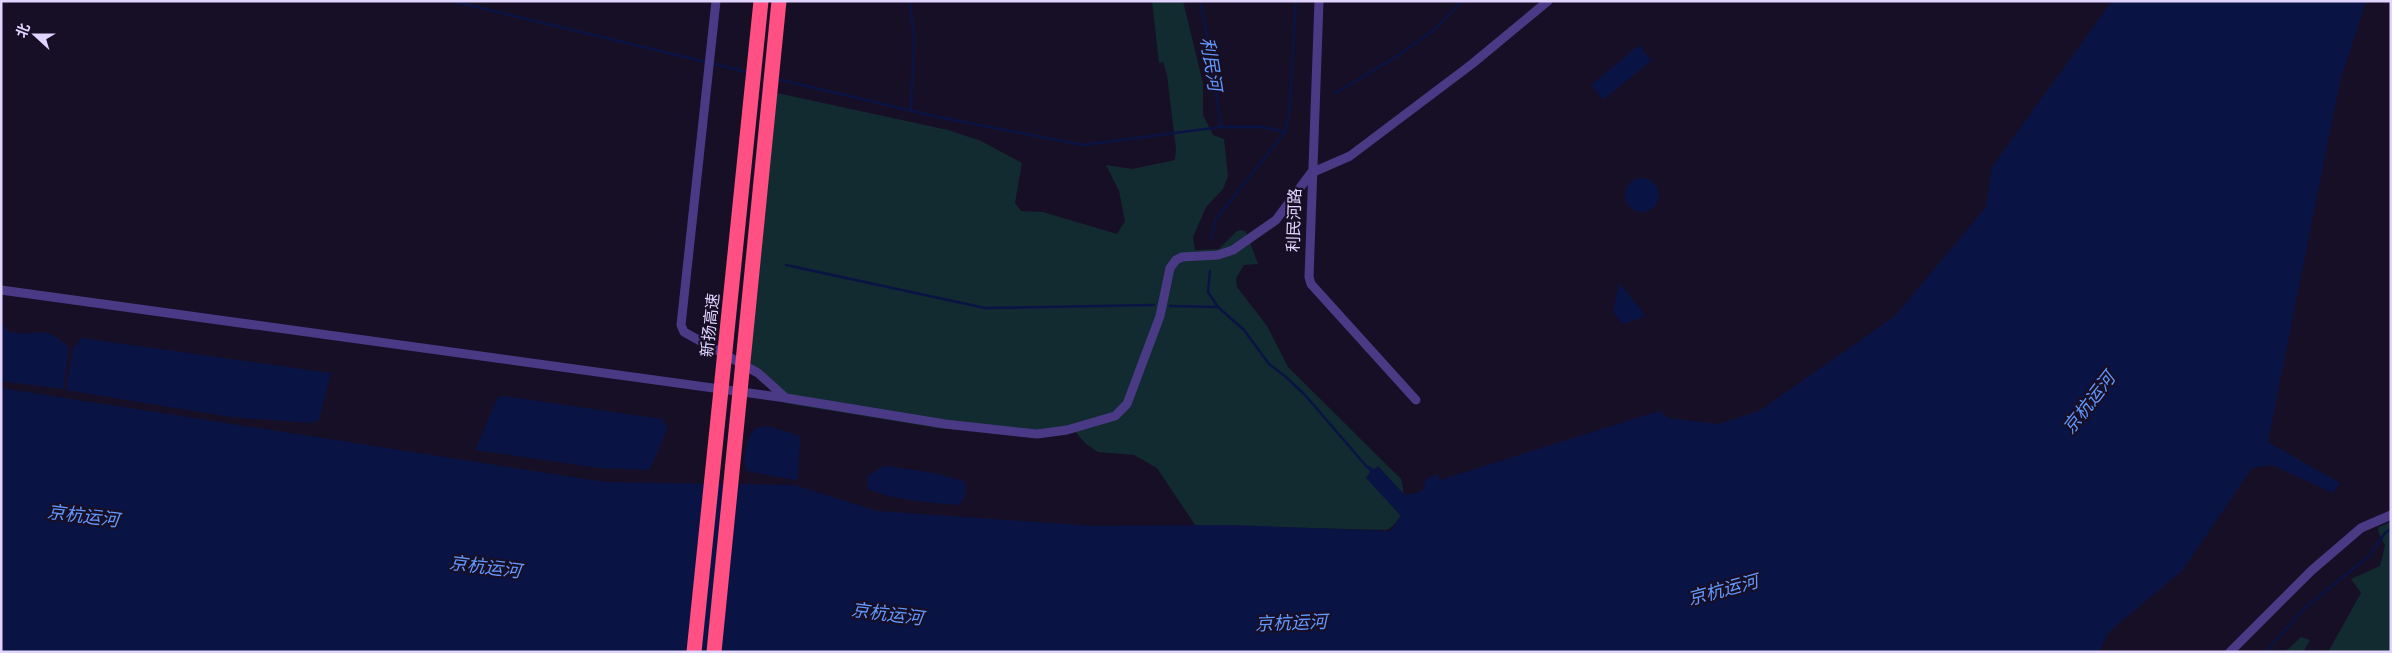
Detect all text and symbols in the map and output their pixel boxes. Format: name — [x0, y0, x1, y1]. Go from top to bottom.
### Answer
north arrow — [10, 10, 60, 60]
text: 北 — [13, 21, 34, 40]
water label: 利民河 — [1196, 36, 1227, 95]
street label: 利民河路 — [1283, 188, 1305, 252]
street label: 新扬高速 — [697, 292, 723, 358]
water label: 京杭运河 — [2058, 365, 2122, 438]
water label: 京杭运河 — [46, 501, 123, 532]
water label: 京杭运河 — [448, 552, 525, 583]
water label: 京杭运河 — [1685, 569, 1764, 610]
water label: 京杭运河 — [850, 599, 927, 630]
water label: 京杭运河 — [1255, 611, 1330, 635]

